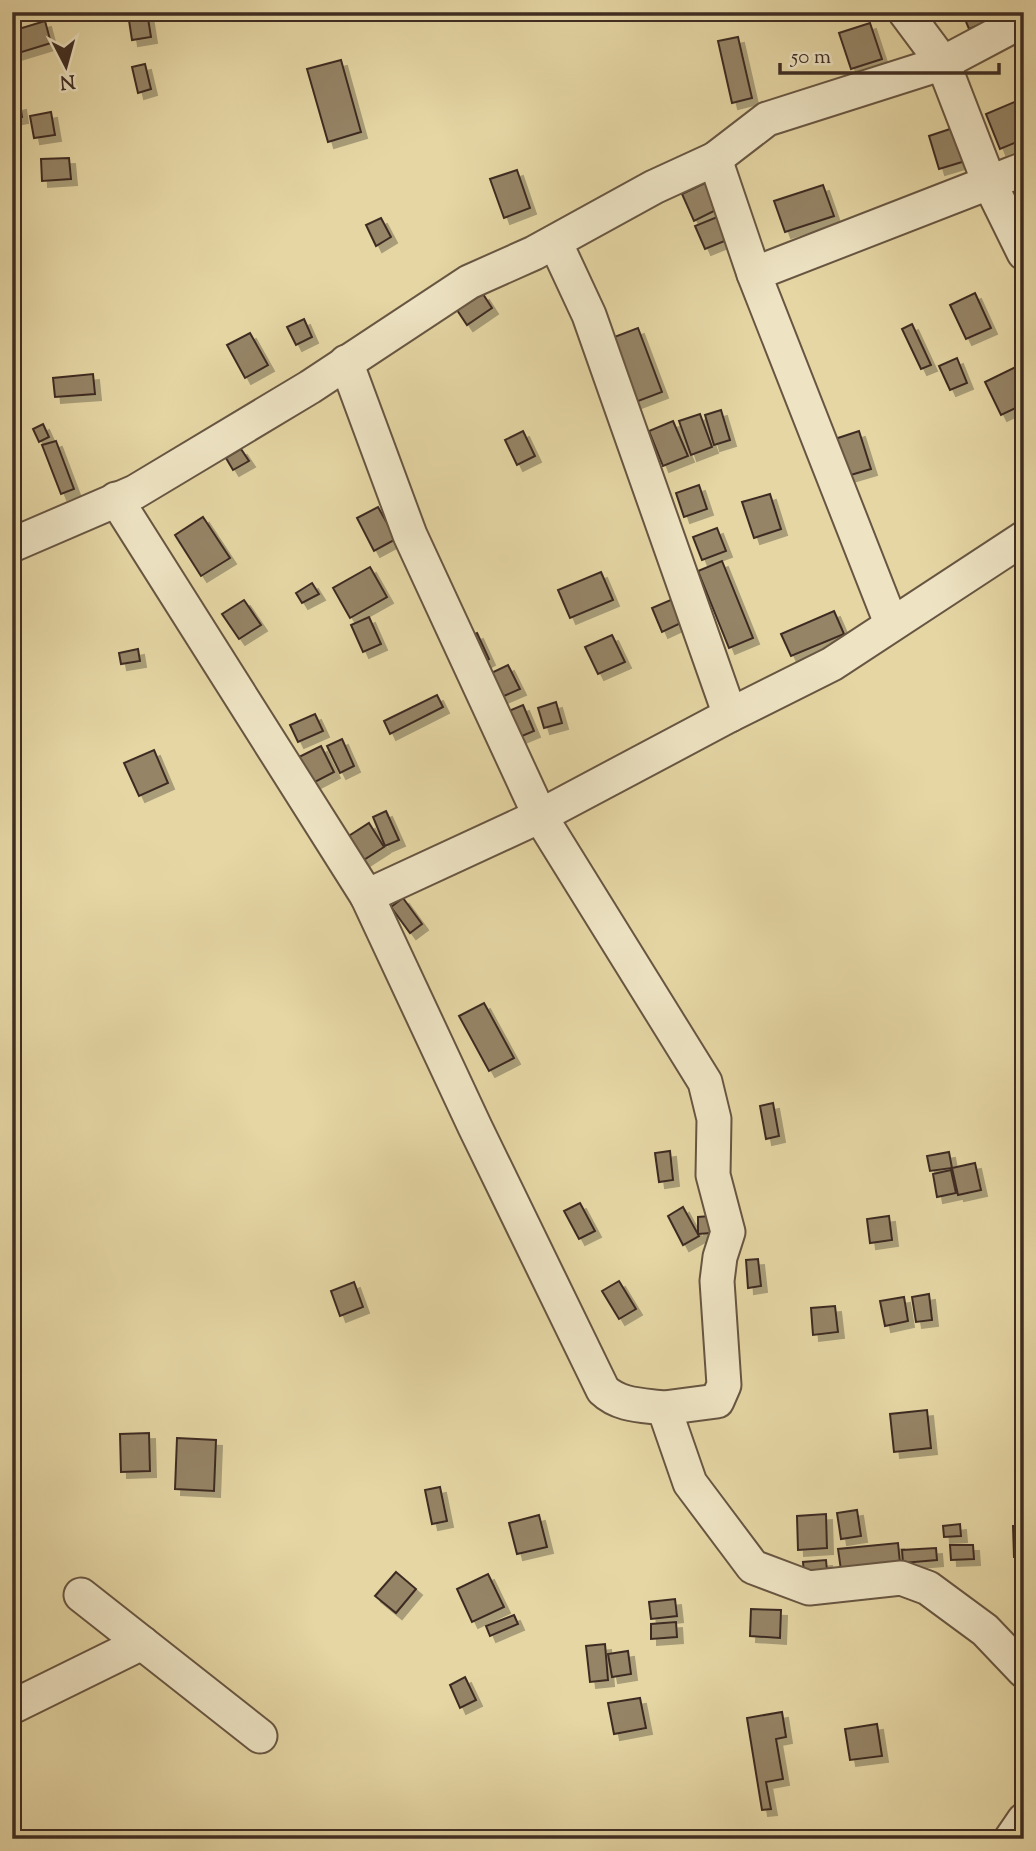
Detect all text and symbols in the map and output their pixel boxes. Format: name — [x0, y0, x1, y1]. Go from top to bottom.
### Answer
north arrow — [32, 32, 102, 102]
scale bar — [780, 32, 999, 76]
text: 50 m — [790, 43, 831, 73]
text: N — [59, 66, 76, 95]

